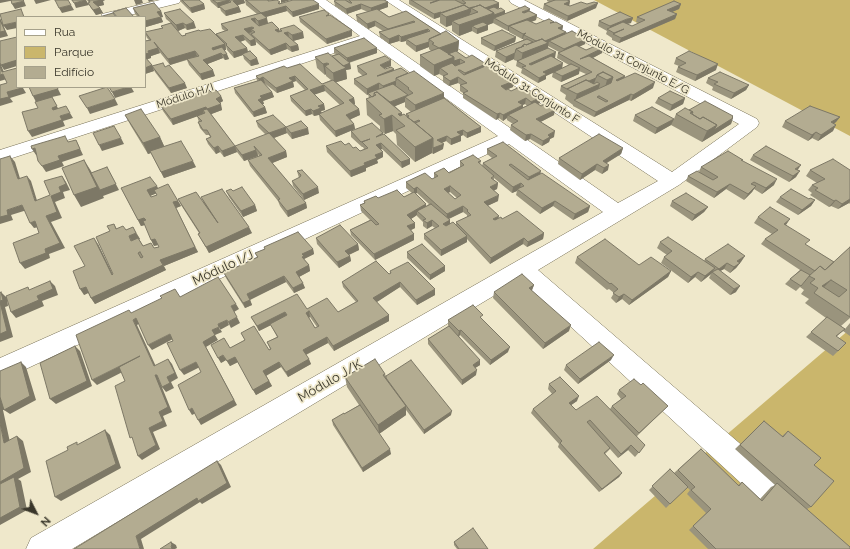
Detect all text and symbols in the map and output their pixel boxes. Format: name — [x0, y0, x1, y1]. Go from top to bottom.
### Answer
legend — [16, 16, 146, 88]
text: Rua — [54, 25, 75, 39]
street label: Módulo 31 Conjunto E/G — [575, 27, 691, 97]
text: Parque — [54, 45, 94, 59]
street label: Módulo 31 Conjunto F — [482, 55, 582, 127]
text: Edifício — [54, 65, 94, 79]
street label: Módulo H/I — [155, 81, 215, 111]
street label: Módulo I/J — [190, 247, 256, 289]
street label: Módulo J/K — [295, 356, 365, 406]
north arrow — [16, 493, 56, 533]
text: N — [38, 514, 53, 529]

